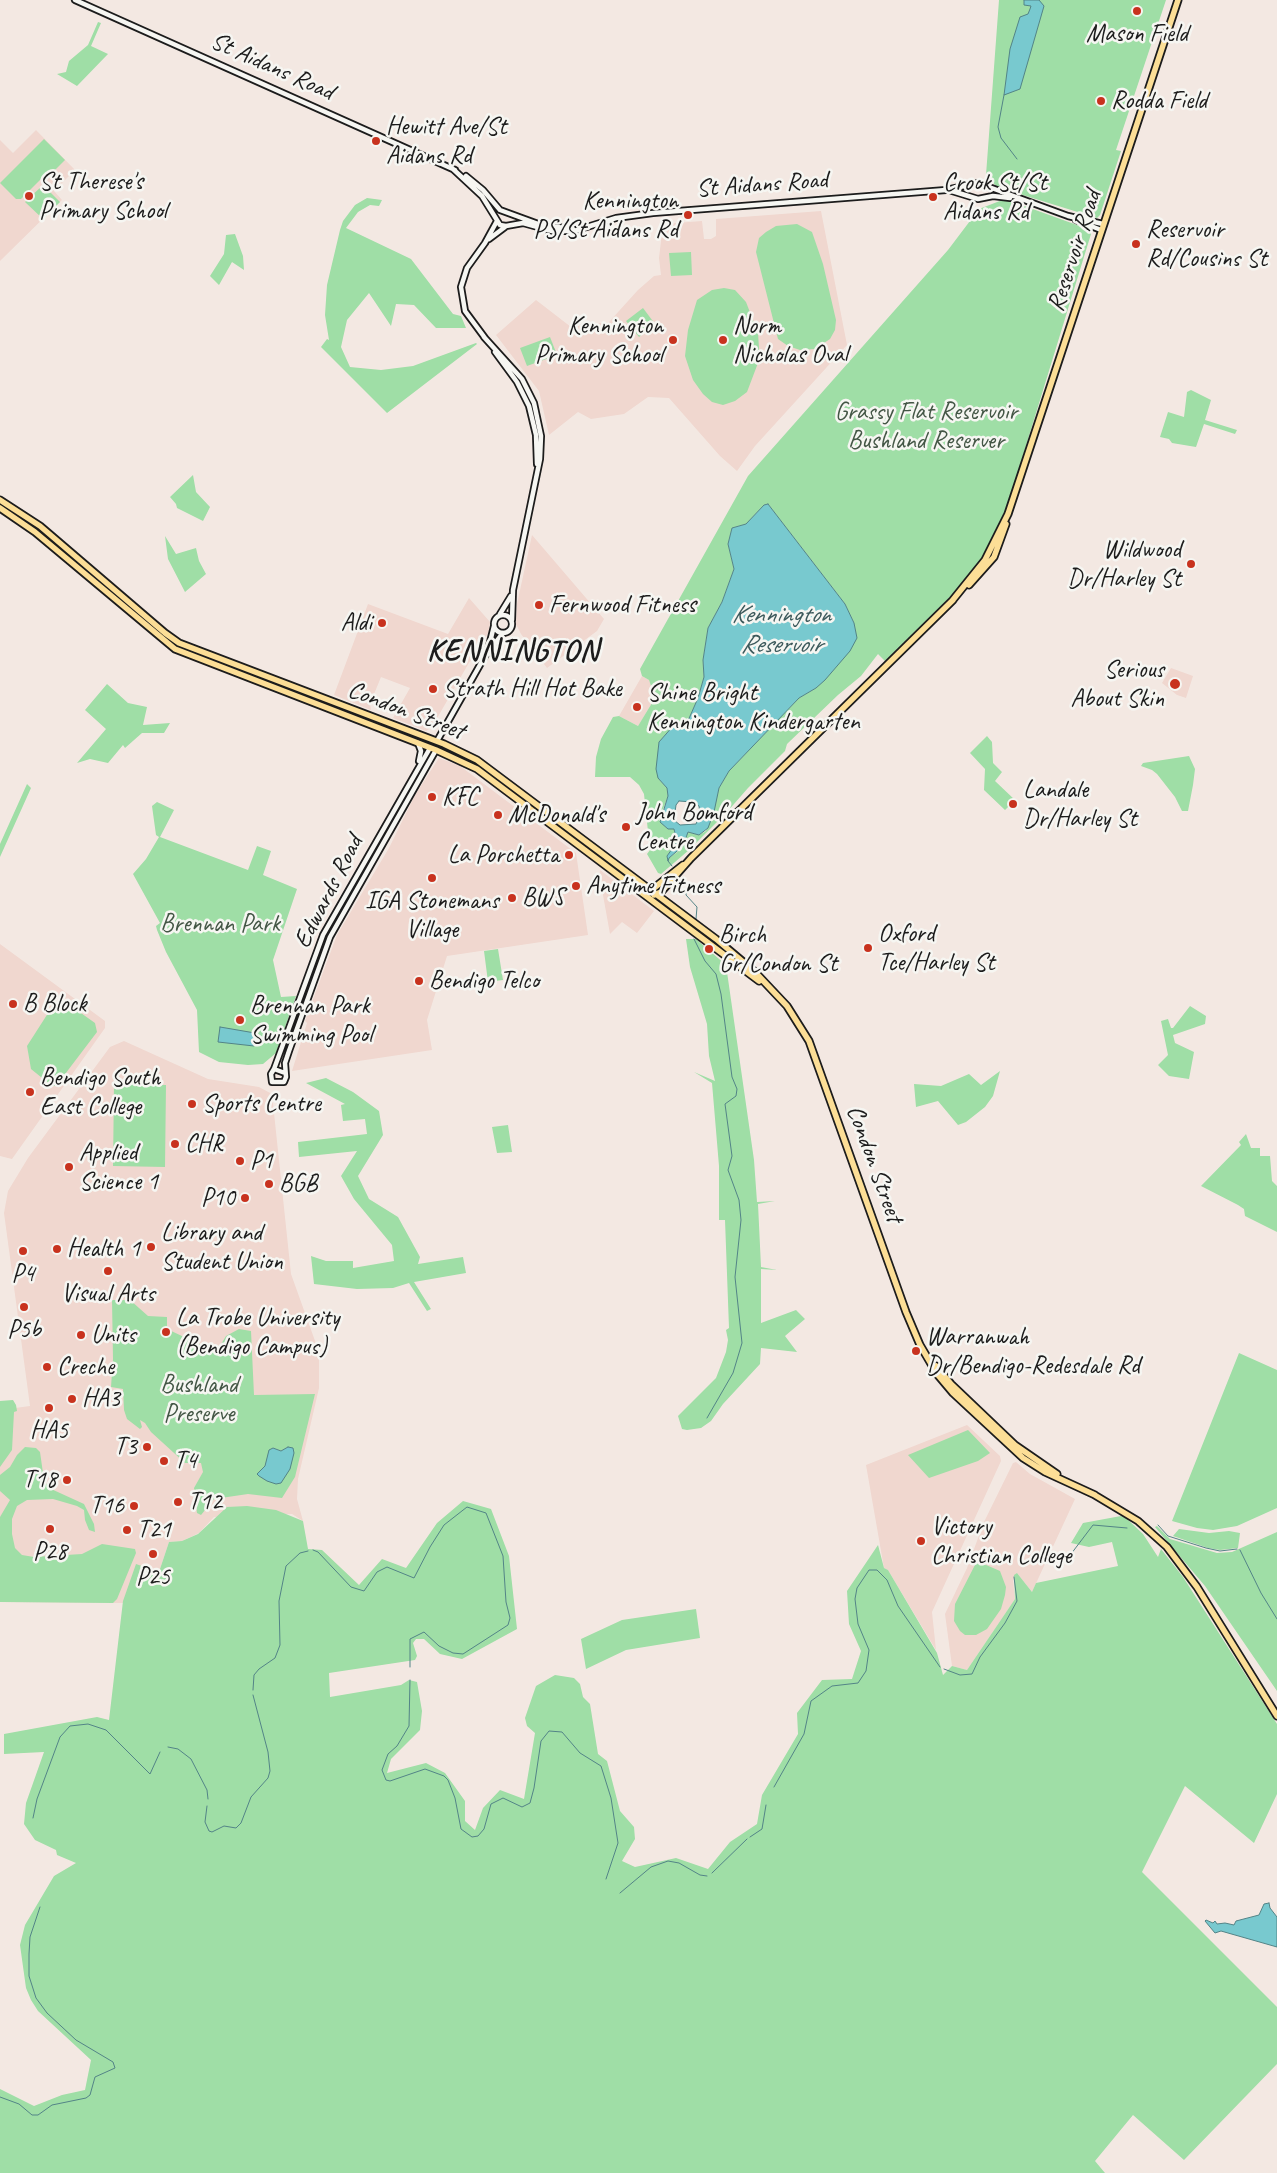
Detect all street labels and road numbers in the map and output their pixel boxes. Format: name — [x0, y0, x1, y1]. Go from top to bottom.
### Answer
street label: St Aidans Road — [206, 27, 338, 107]
street label: St Aidans Road — [695, 165, 829, 205]
street label: Reservoir Road — [1041, 187, 1109, 315]
street label: Condon Street — [344, 675, 468, 747]
street label: Edwards Road — [288, 831, 370, 953]
street label: Condon Street — [839, 1101, 909, 1227]

